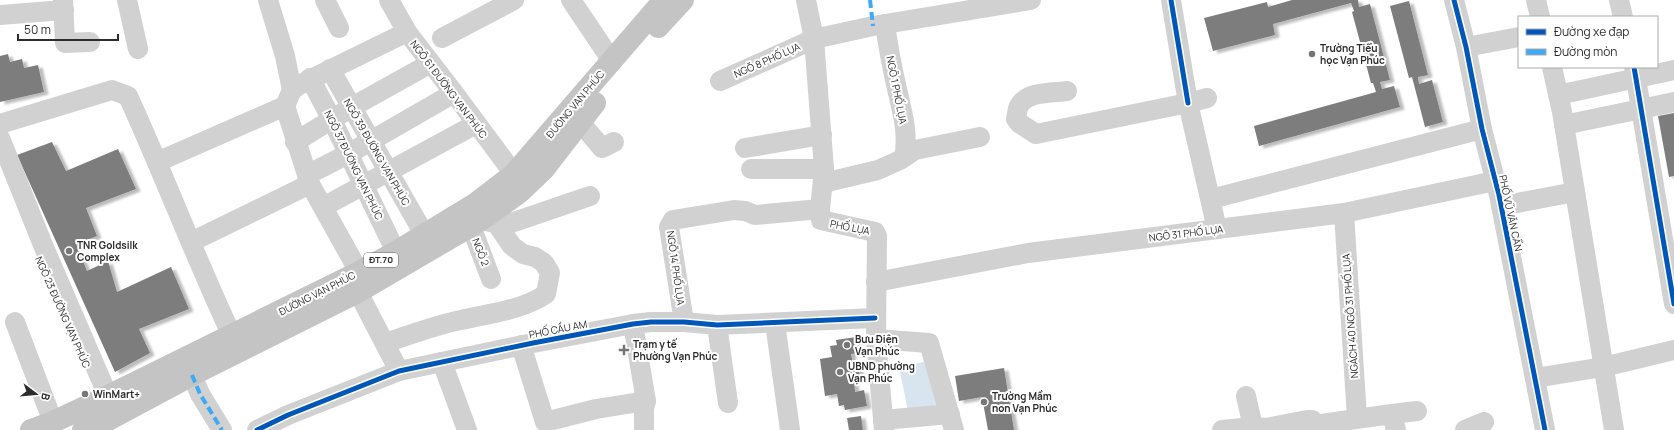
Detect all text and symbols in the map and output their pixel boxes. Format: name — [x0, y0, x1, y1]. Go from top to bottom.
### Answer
scale bar — [18, 16, 118, 42]
legend — [1518, 16, 1658, 68]
text: 50 m — [24, 21, 51, 38]
text: Đường xe đạp — [1554, 23, 1629, 40]
street label: NGÕ 61 ĐƯỜNG VẠN PHÚC — [407, 37, 491, 141]
street label: NGÕ 8 PHỐ LỤA — [731, 38, 803, 81]
place label: Trường Tiểu học Vạn Phúc — [1320, 41, 1385, 67]
text: Đường mòn — [1554, 43, 1617, 60]
marker: Trường Tiểu học Vạn Phúc — [1307, 49, 1317, 59]
street label: NGÕ 1 PHỐ LỤA — [884, 54, 912, 126]
street label: ĐƯỜNG VẠN PHÚC — [543, 67, 607, 141]
street label: NGÕ 39 ĐƯỜNG VẠN PHÚC — [341, 96, 413, 208]
street label: NGÕ 37 ĐƯỜNG VẠN PHÚC — [321, 108, 387, 222]
street label: PHỐ VŨ VĂN CẨN — [1496, 173, 1527, 253]
street label: PHỐ LỤA — [829, 215, 872, 238]
street label: NGÕ 31 PHỐ LỤA — [1148, 220, 1225, 245]
street label: NGÕ 14 PHỐ LỤA — [664, 230, 689, 307]
street label: NGÕ 2 — [469, 236, 493, 268]
place label: TNR Goldsilk Complex — [77, 238, 138, 264]
marker: TNR Goldsilk Complex — [64, 246, 74, 256]
road number: ĐT.70 — [364, 253, 398, 267]
street label: NGÁCH 40 NGÕ 31 PHỐ LỤA — [1338, 253, 1361, 379]
street label: NGÕ 23 ĐƯỜNG VẠN PHÚC — [32, 254, 94, 370]
street label: ĐƯỜNG VẠN PHÚC — [276, 268, 358, 318]
street label: PHỐ CẦU AM — [528, 316, 588, 341]
place label: Bưu Điện Vạn Phúc — [855, 332, 900, 358]
place label: Trạm y tế Phường Vạn Phúc — [633, 337, 717, 363]
marker: Bưu Điện Vạn Phúc — [842, 340, 852, 350]
marker: Trạm y tế Phường Vạn Phúc — [618, 344, 630, 356]
place label: UBND phường Vạn Phúc — [848, 359, 915, 385]
marker: UBND phường Vạn Phúc — [835, 367, 845, 377]
north arrow — [16, 374, 56, 414]
place label: WinMart+ — [93, 387, 140, 401]
marker: WinMart+ — [80, 389, 90, 399]
place label: Trường Mầm non Vạn Phúc — [992, 389, 1057, 415]
text: B — [38, 391, 54, 402]
marker: Trường Mầm non Vạn Phúc — [979, 397, 989, 407]

